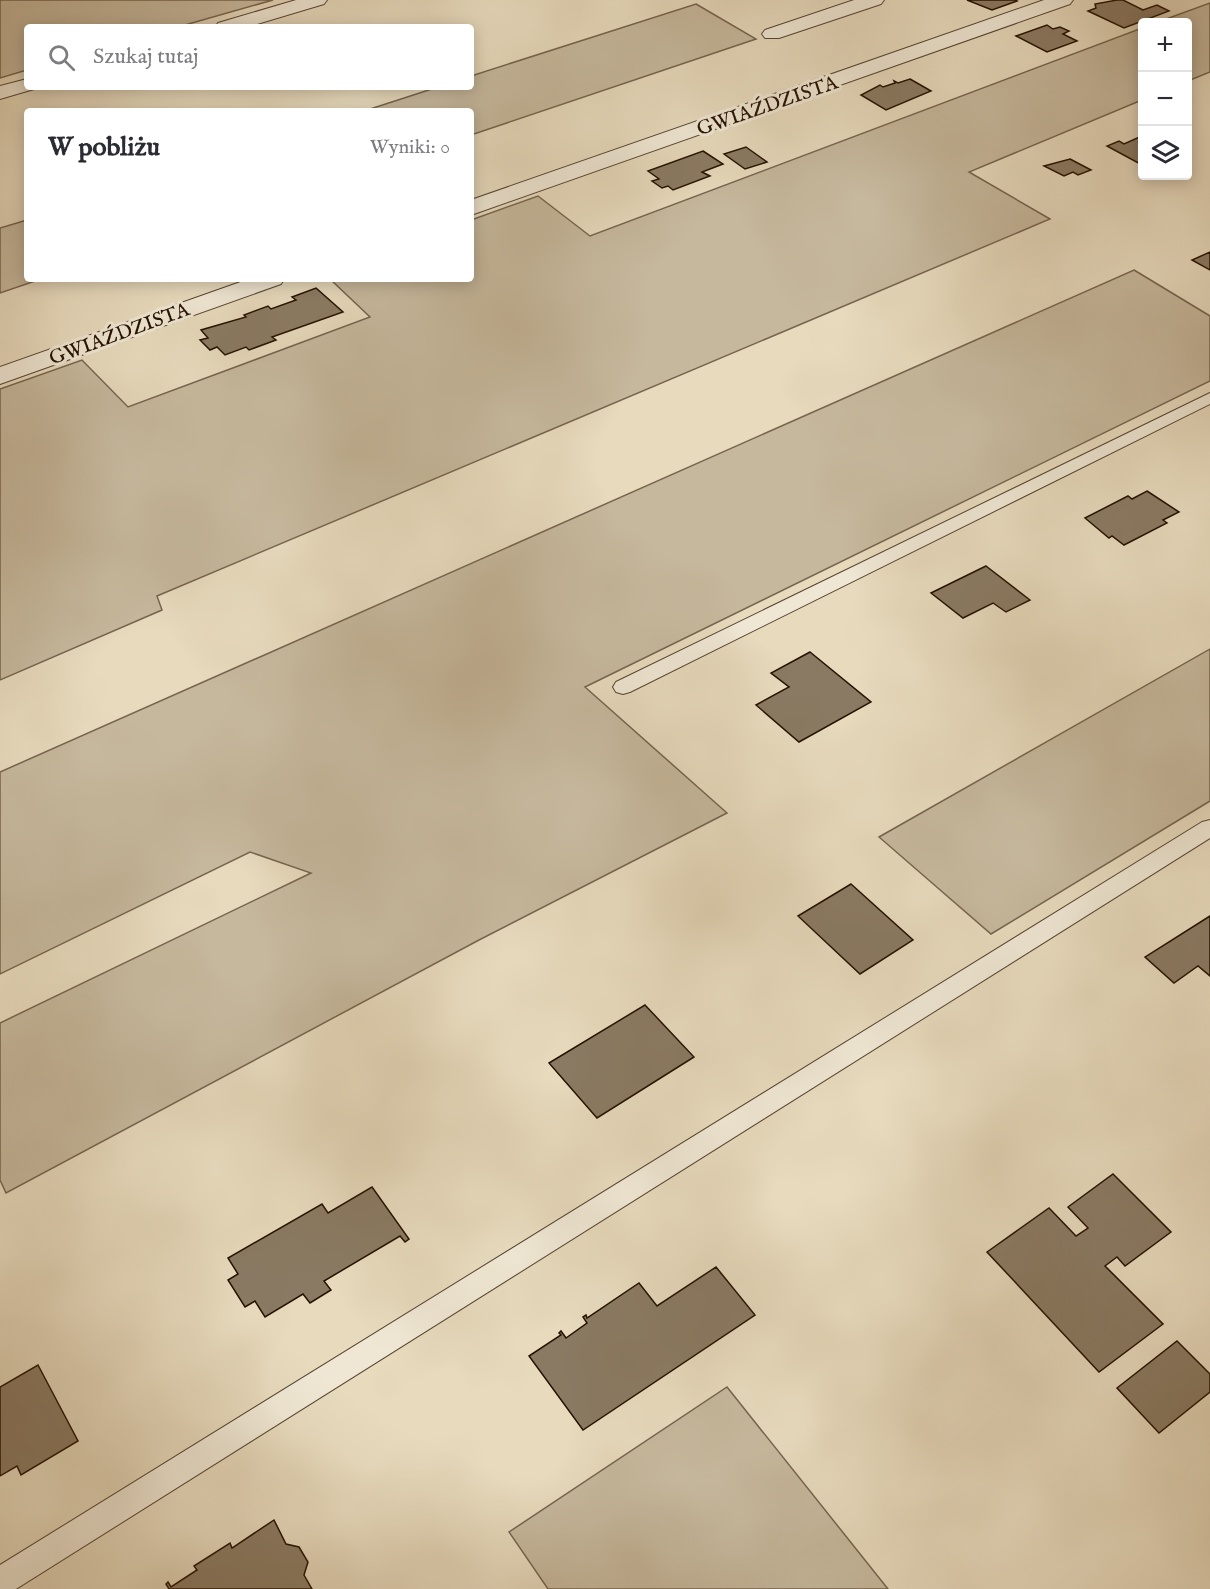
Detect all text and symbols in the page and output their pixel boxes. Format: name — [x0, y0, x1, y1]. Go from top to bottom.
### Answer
map controls — [1138, 18, 1192, 180]
button: + — [1138, 18, 1192, 72]
search box — [24, 24, 474, 90]
icon: search — [45, 41, 78, 74]
text: Szukaj tutaj — [93, 43, 198, 71]
street label: GWIAŹDZISTA — [694, 70, 842, 142]
button: − — [1138, 72, 1192, 126]
button: layers — [1138, 126, 1192, 180]
text: W pobliżu — [48, 131, 160, 164]
text: Wyniki: 0 — [370, 135, 450, 160]
street label: GWIAŹDZISTA — [46, 297, 194, 371]

